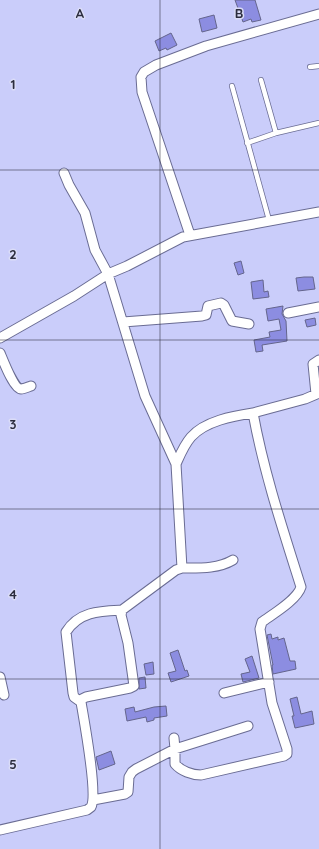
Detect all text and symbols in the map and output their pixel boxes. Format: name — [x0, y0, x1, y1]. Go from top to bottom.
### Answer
text: A — [76, 5, 85, 21]
text: B — [235, 5, 243, 21]
text: 1 — [10, 76, 16, 92]
text: 2 — [9, 246, 17, 262]
text: 3 — [10, 416, 17, 432]
text: 4 — [9, 586, 17, 602]
text: 5 — [9, 756, 17, 772]

